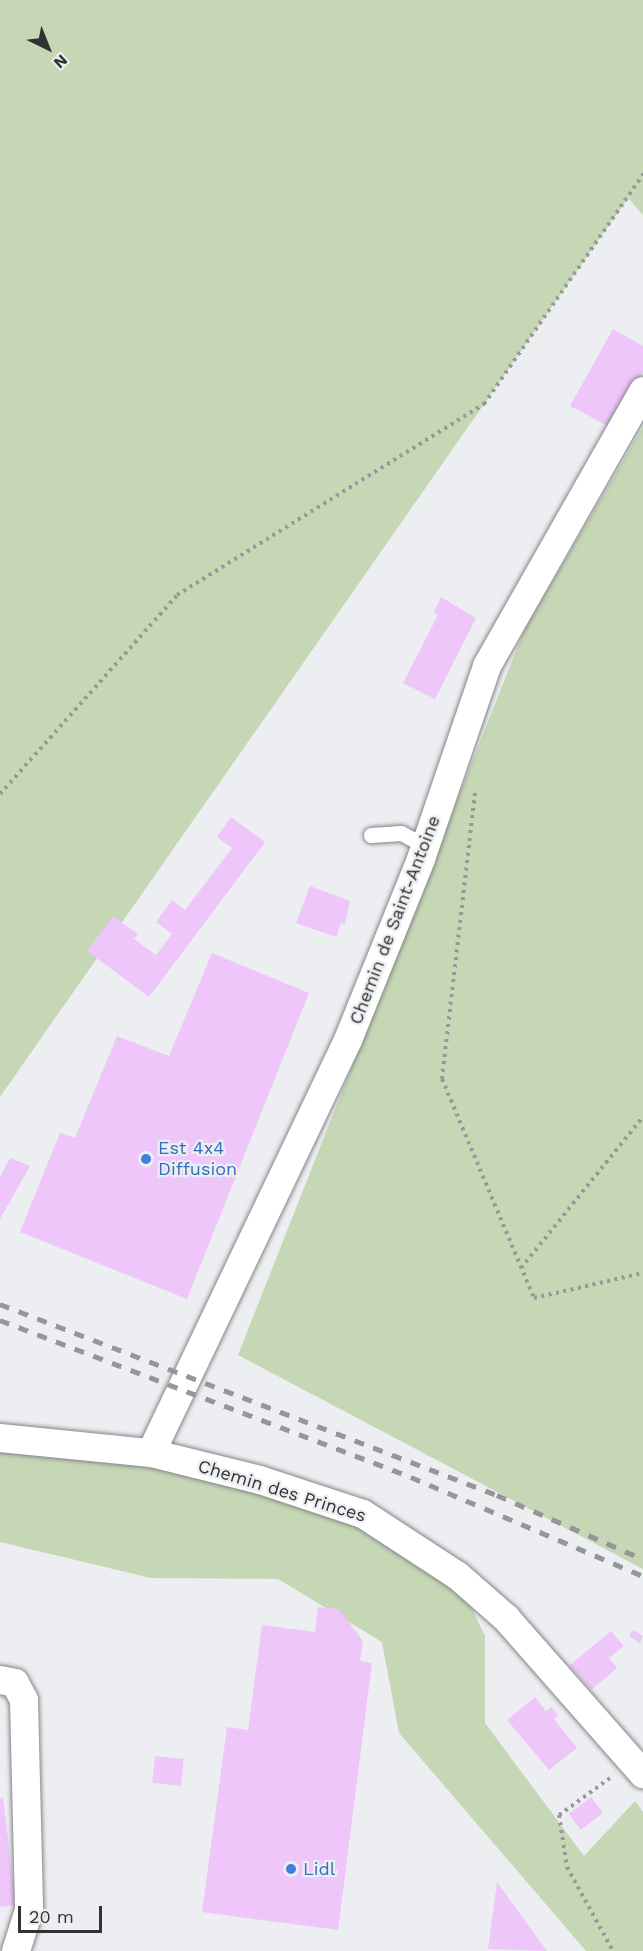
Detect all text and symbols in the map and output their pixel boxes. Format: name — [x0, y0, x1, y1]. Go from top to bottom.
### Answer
north arrow — [18, 18, 78, 78]
text: N — [50, 51, 71, 73]
street label: Chemin de Saint-Antoine — [345, 813, 445, 1027]
place label: Est 4x4 Diffusion — [158, 1138, 237, 1180]
marker: Est 4x4 Diffusion — [139, 1152, 153, 1166]
street label: Chemin des Princes — [195, 1455, 369, 1527]
place label: Lidl — [303, 1858, 335, 1880]
marker: Lidl — [284, 1862, 298, 1876]
scale bar — [21, 1894, 105, 1932]
text: 20 m — [29, 1906, 74, 1927]

